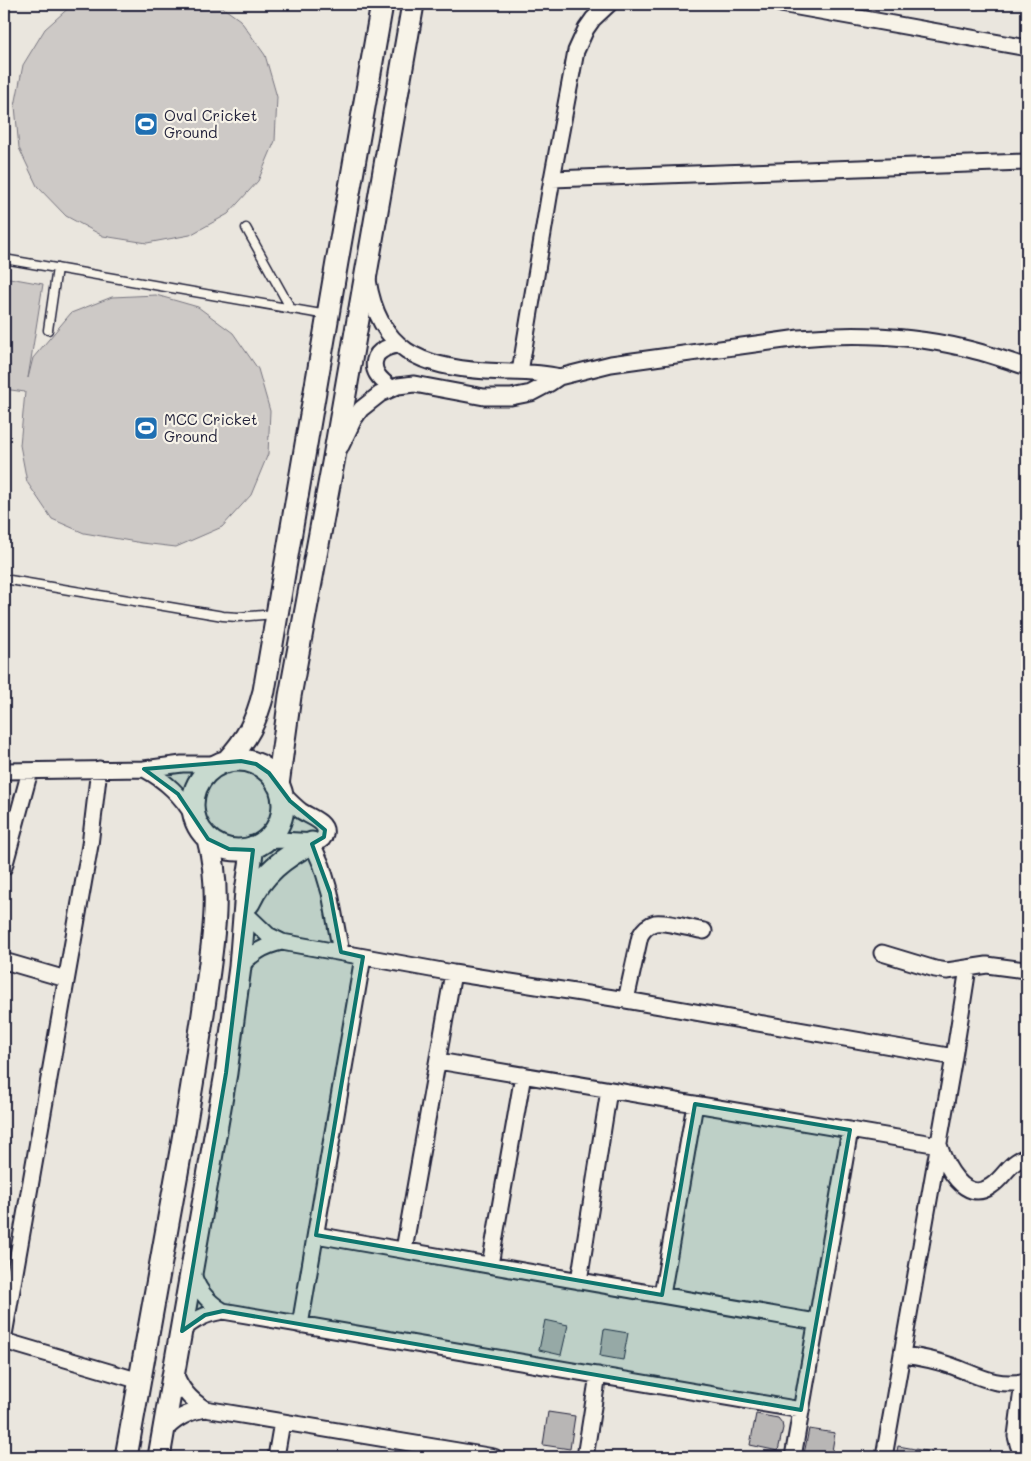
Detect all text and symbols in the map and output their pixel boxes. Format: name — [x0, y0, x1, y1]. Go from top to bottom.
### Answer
place label: Oval Cricket Ground — [164, 105, 257, 142]
sports icon: Oval Cricket Ground — [133, 111, 159, 137]
place label: MCC Cricket Ground — [164, 409, 258, 446]
sports icon: MCC Cricket Ground — [133, 415, 159, 441]

